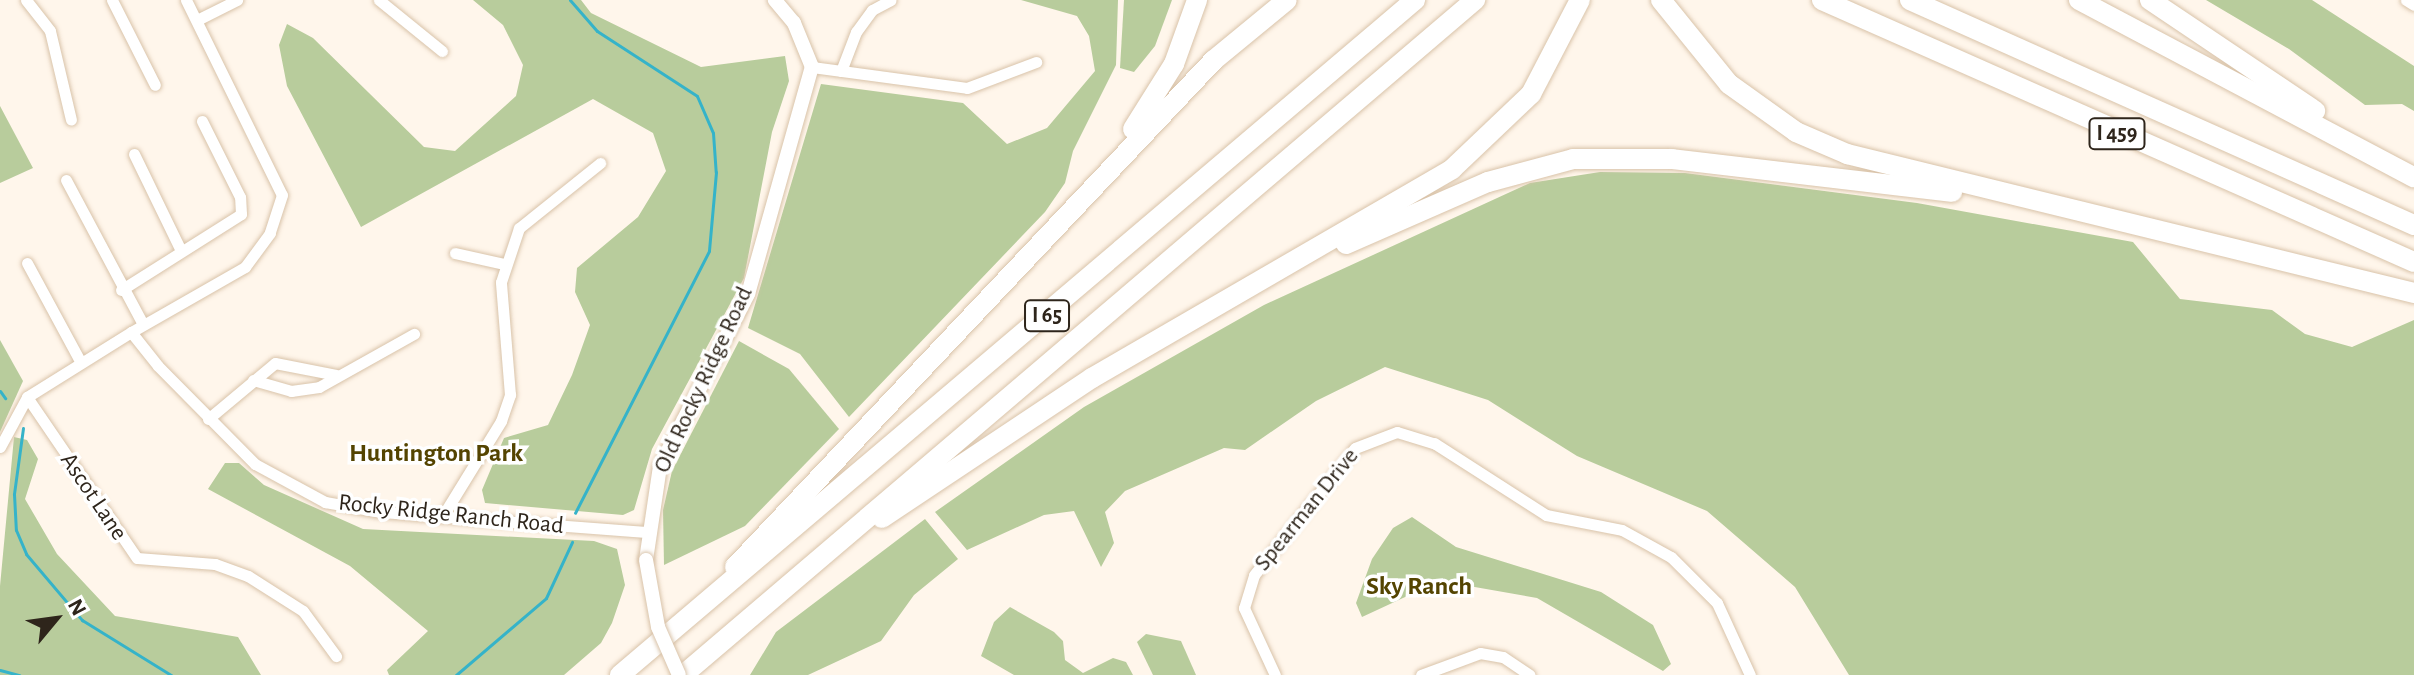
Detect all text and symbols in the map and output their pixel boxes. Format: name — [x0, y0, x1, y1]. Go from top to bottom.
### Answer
road number: I 459 — [2087, 116, 2147, 152]
street label: Old Rocky Ridge Road — [648, 282, 760, 478]
road number: I 65 — [1023, 298, 1071, 334]
district label: Huntington Park — [349, 438, 523, 470]
street label: Spearman Drive — [1249, 443, 1365, 577]
street label: Ascot Lane — [53, 448, 133, 546]
street label: Rocky Ridge Ranch Road — [337, 489, 565, 541]
district label: Sky Ranch — [1366, 571, 1472, 603]
north arrow — [16, 579, 96, 659]
text: N — [64, 595, 90, 619]

